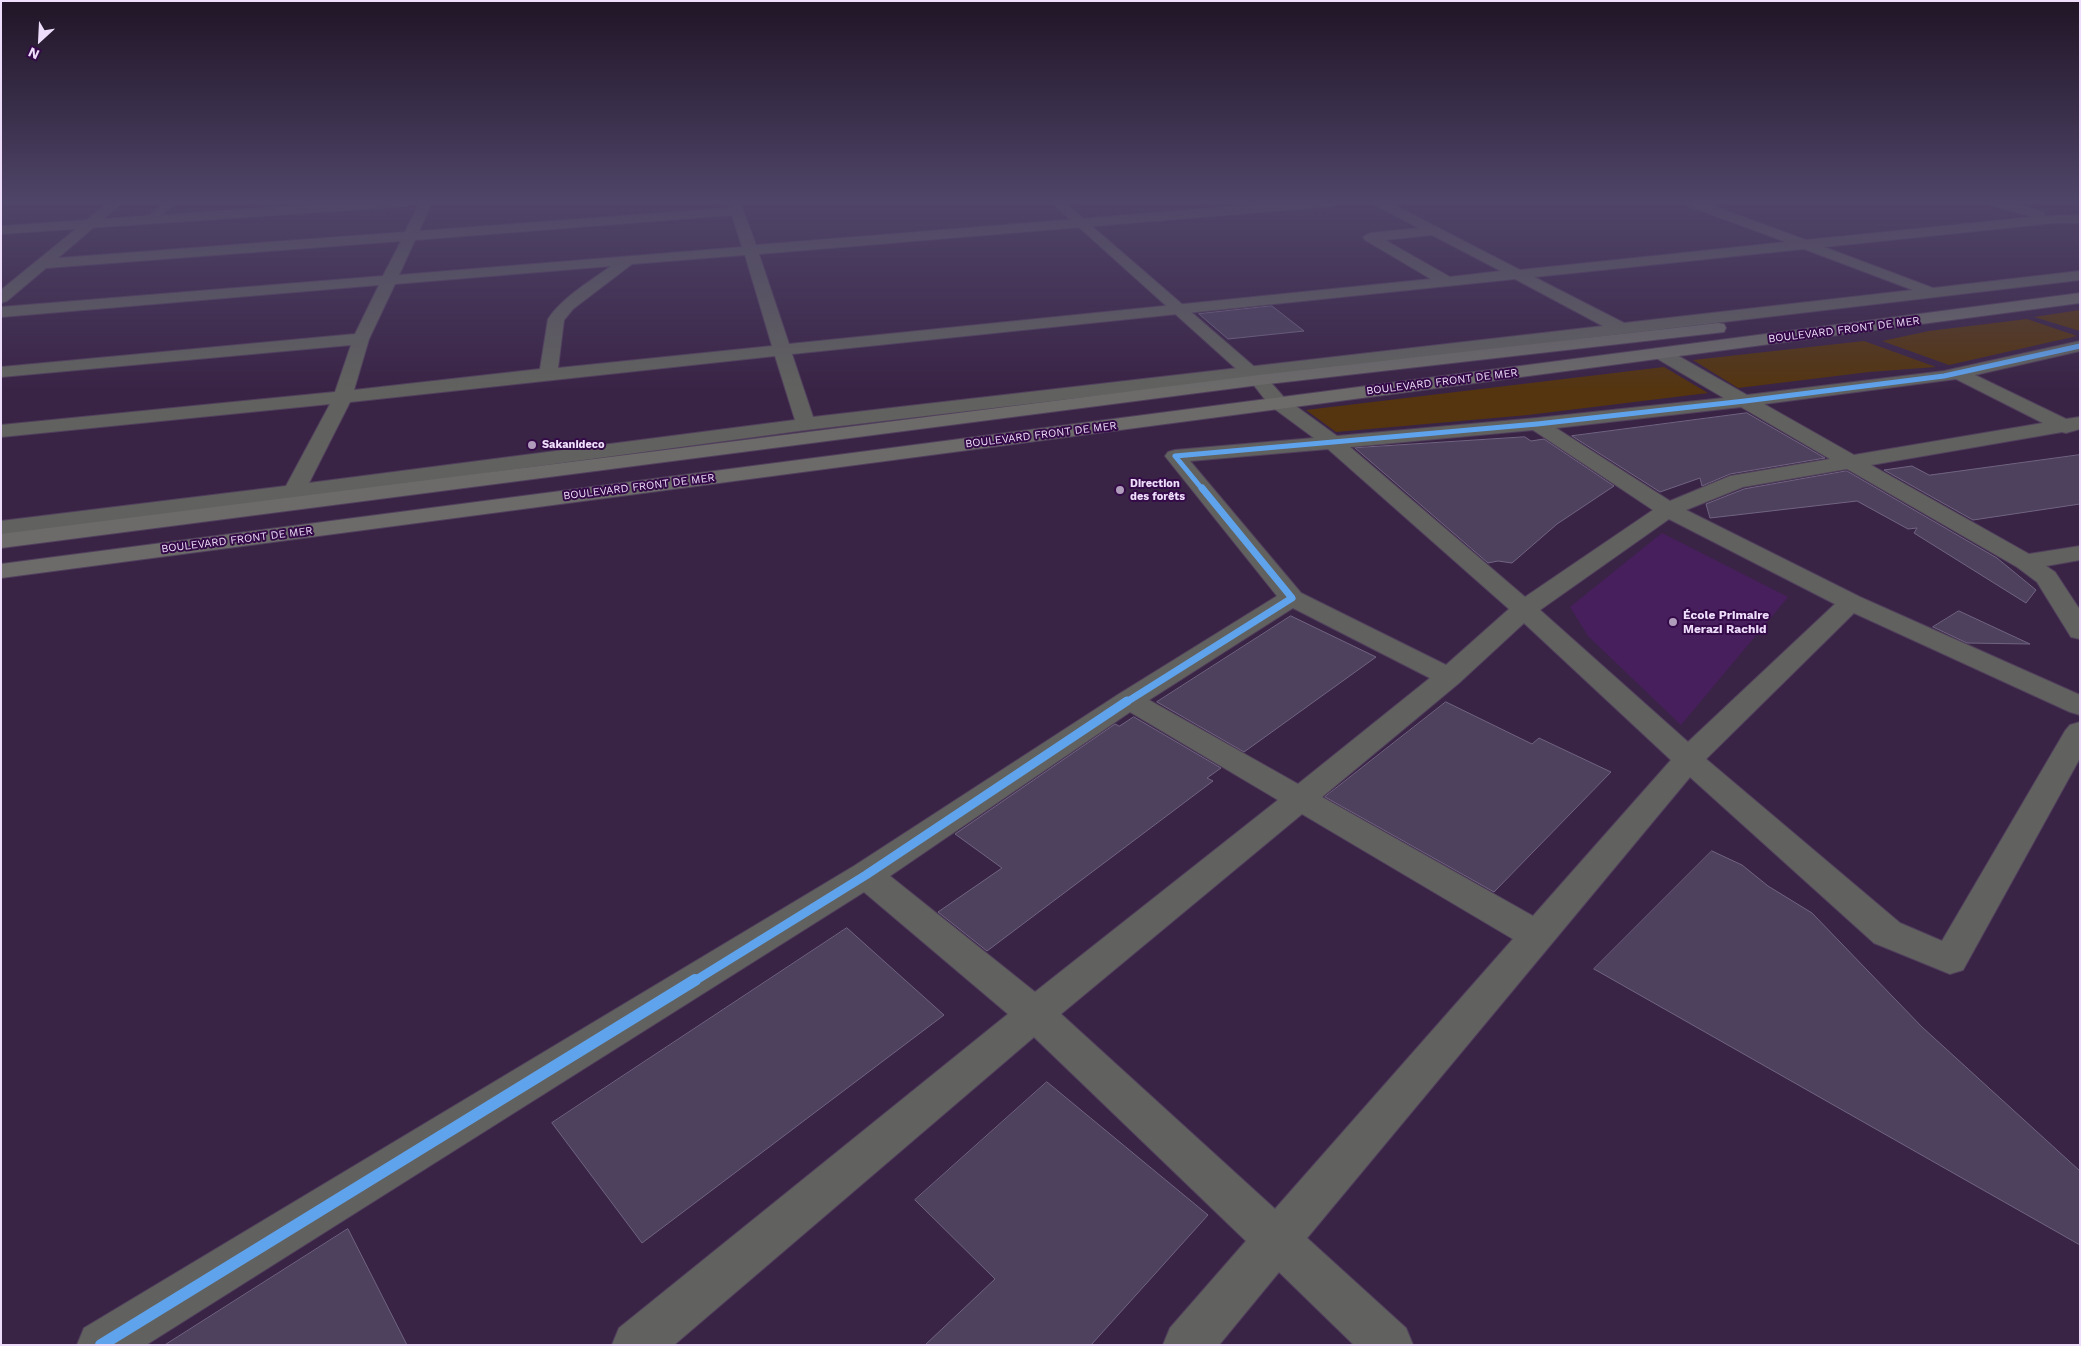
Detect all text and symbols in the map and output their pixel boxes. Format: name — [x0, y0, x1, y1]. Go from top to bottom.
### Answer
north arrow — [15, 15, 65, 65]
text: N — [26, 44, 42, 63]
street label: BOULEVARD FRONT DE MER — [1767, 314, 1921, 346]
street label: BOULEVARD FRONT DE MER — [1365, 366, 1519, 398]
street label: BOULEVARD FRONT DE MER — [964, 419, 1118, 451]
place label: Sakanideco — [542, 438, 605, 452]
marker: Sakanideco — [526, 439, 538, 451]
street label: BOULEVARD FRONT DE MER — [562, 471, 716, 503]
place label: Direction des forêts — [1130, 477, 1185, 503]
marker: Direction des forêts — [1114, 484, 1126, 496]
street label: BOULEVARD FRONT DE MER — [160, 524, 314, 556]
place label: École Primaire Merazi Rachid — [1683, 608, 1769, 636]
marker: École Primaire Merazi Rachid — [1667, 616, 1679, 628]

